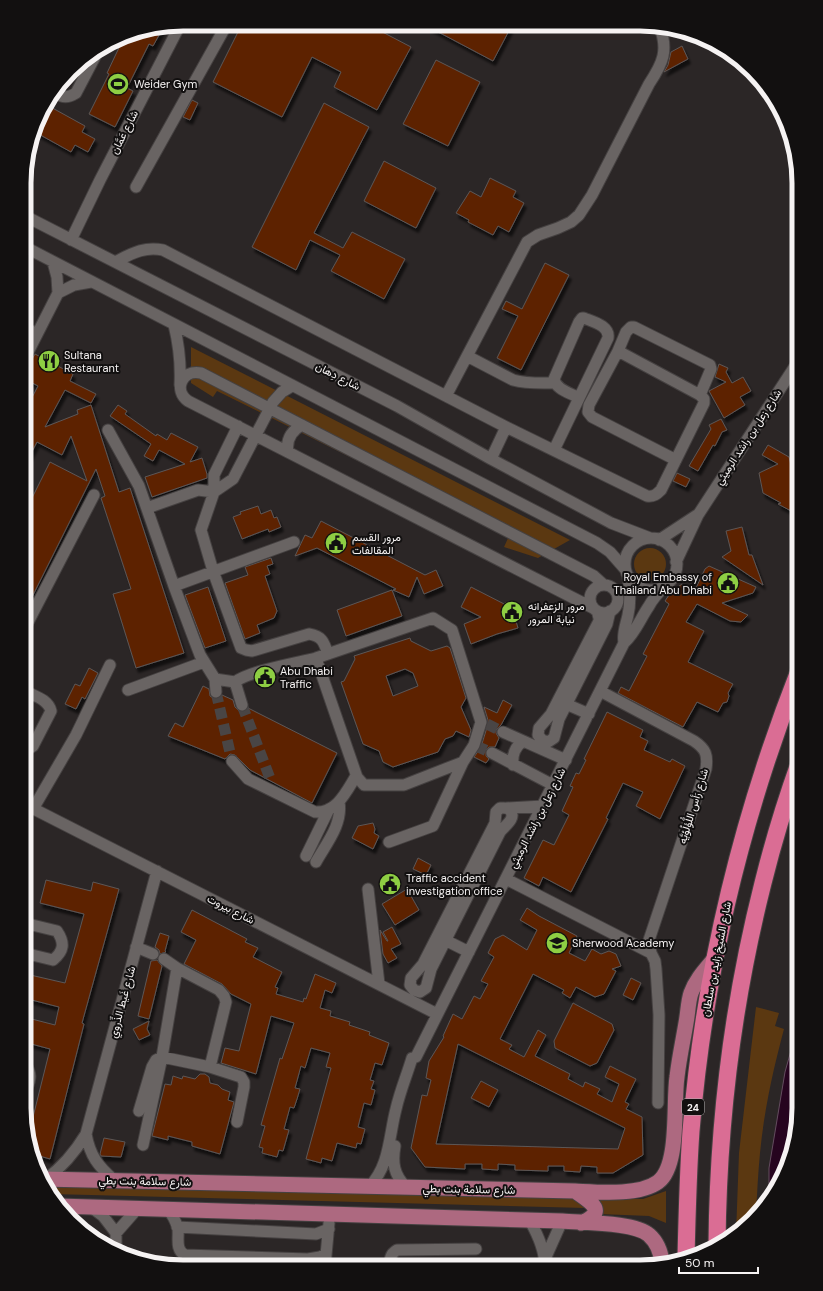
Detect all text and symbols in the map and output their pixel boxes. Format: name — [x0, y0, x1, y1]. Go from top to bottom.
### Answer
sports icon: Weider Gym — [105, 71, 131, 97]
place label: Weider Gym — [134, 77, 198, 91]
street label: شارع عَمَّان — [107, 107, 142, 157]
restaurant icon: Sultana Restaurant — [36, 348, 62, 374]
place label: Sultana Restaurant — [64, 348, 119, 375]
street label: شارع دِهان — [313, 359, 363, 394]
street label: شارع زعل بن راشد الرميثي — [712, 386, 787, 489]
public building icon: مرور القسم المقالفات — [323, 530, 349, 556]
place label: مرور القسم المقالفات — [352, 530, 401, 557]
place label: Royal Embassy of Thailand Abu Dhabi — [613, 570, 712, 597]
public building icon: Royal Embassy of Thailand Abu Dhabi — [715, 570, 741, 596]
public building icon: مرور الزعفرانه نيابة المرور — [499, 599, 525, 625]
place label: مرور الزعفرانه نيابة المرور — [527, 599, 585, 626]
public building icon: Abu Dhabi Traffic — [252, 664, 278, 690]
place label: Abu Dhabi Traffic — [280, 664, 333, 691]
street label: شارع زعل بن راشد الرميثي — [506, 765, 571, 872]
street label: شارع رَأس اللُّؤلُؤيَّه — [673, 766, 712, 846]
public building icon: Traffic accident investigation office — [377, 871, 403, 897]
place label: Traffic accident investigation office — [406, 871, 503, 898]
street label: شارع بيروت — [205, 891, 257, 928]
street label: شارع الشيخ زايد بن سلطان — [698, 900, 735, 1018]
school or university icon: Sherwood Academy — [544, 930, 570, 956]
place label: Sherwood Academy — [572, 936, 674, 950]
street label: شارع غَيط الذِّروي — [105, 964, 141, 1040]
road number: 24 — [682, 1099, 704, 1115]
street label: شارع سلامة بنت بطي — [98, 1173, 192, 1192]
street label: شارع سلامة بنت بطي — [422, 1181, 516, 1200]
scale bar — [679, 1249, 758, 1275]
text: 50 m — [685, 1255, 714, 1271]

